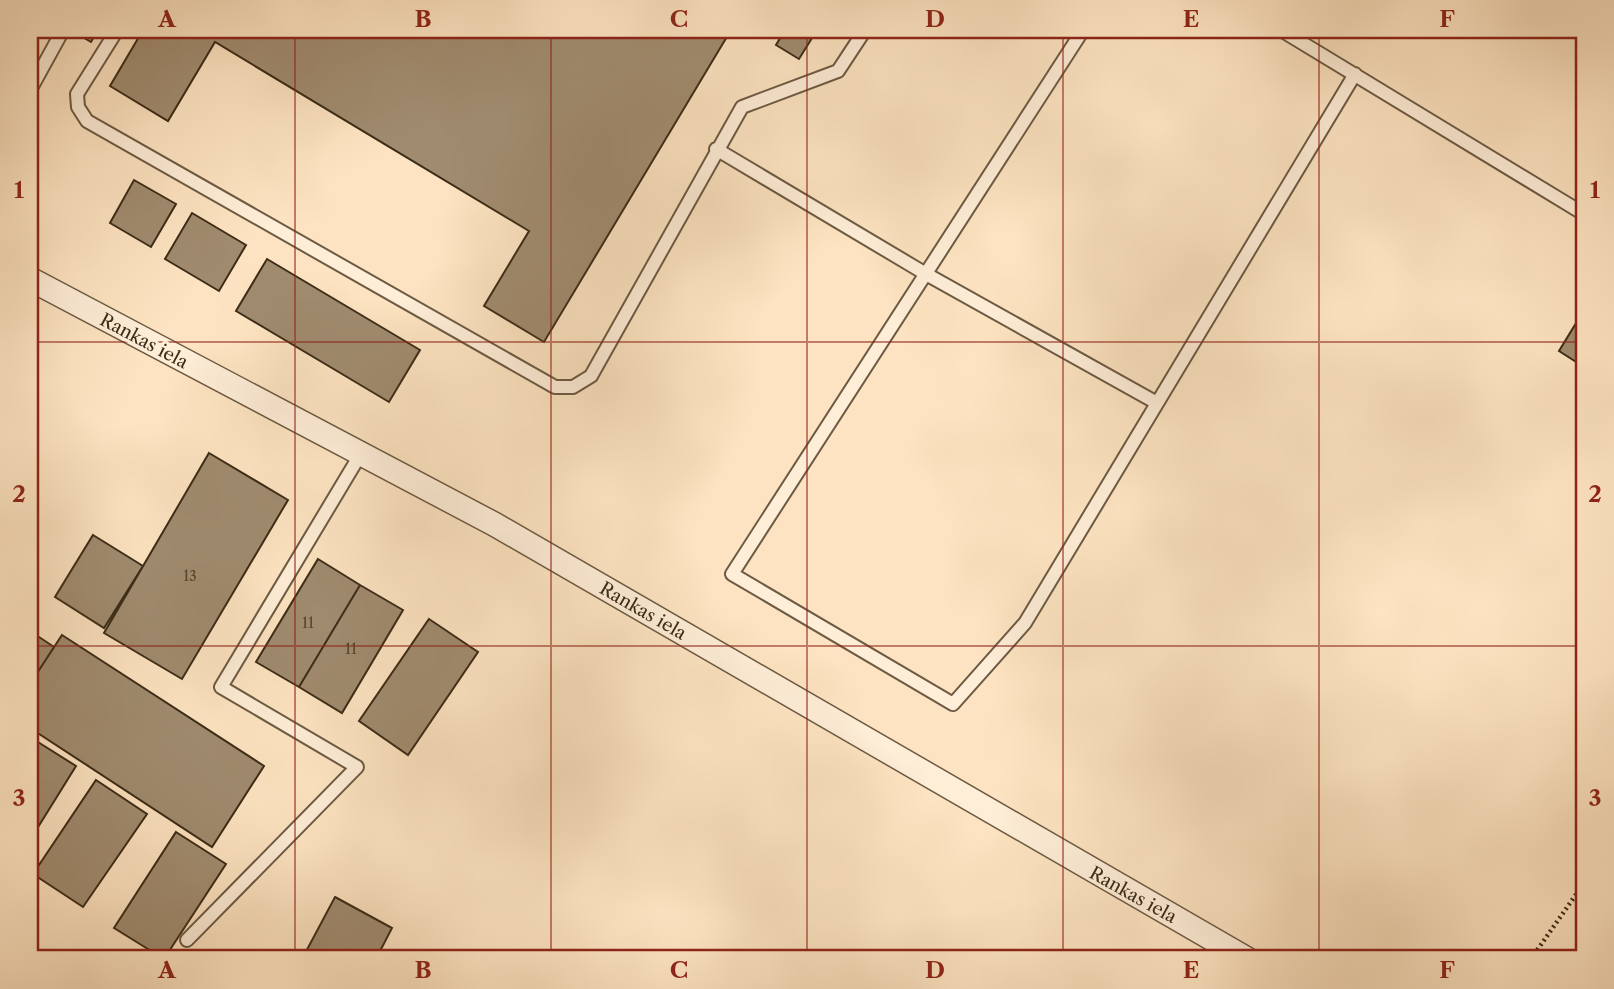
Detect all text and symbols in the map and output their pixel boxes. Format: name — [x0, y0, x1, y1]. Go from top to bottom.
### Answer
text: A — [157, 5, 177, 33]
text: B — [414, 5, 432, 33]
text: C — [670, 5, 688, 33]
text: D — [925, 5, 945, 33]
text: E — [1183, 5, 1199, 33]
text: F — [1439, 5, 1455, 33]
text: 1 — [14, 176, 25, 204]
text: 1 — [1590, 176, 1601, 204]
street label: Rankas iela — [96, 309, 192, 374]
text: 2 — [12, 480, 26, 508]
text: 2 — [1588, 480, 1602, 508]
house number: 13 — [183, 567, 197, 585]
street label: Rankas iela — [596, 577, 691, 645]
house number: 11 — [302, 614, 314, 632]
house number: 11 — [345, 640, 357, 658]
text: 3 — [13, 784, 26, 812]
text: 3 — [1589, 784, 1602, 812]
street label: Rankas iela — [1085, 862, 1181, 928]
text: A — [157, 956, 177, 984]
text: B — [414, 956, 432, 984]
text: C — [670, 956, 688, 984]
text: D — [925, 956, 945, 984]
text: E — [1183, 956, 1199, 984]
text: F — [1439, 956, 1455, 984]

